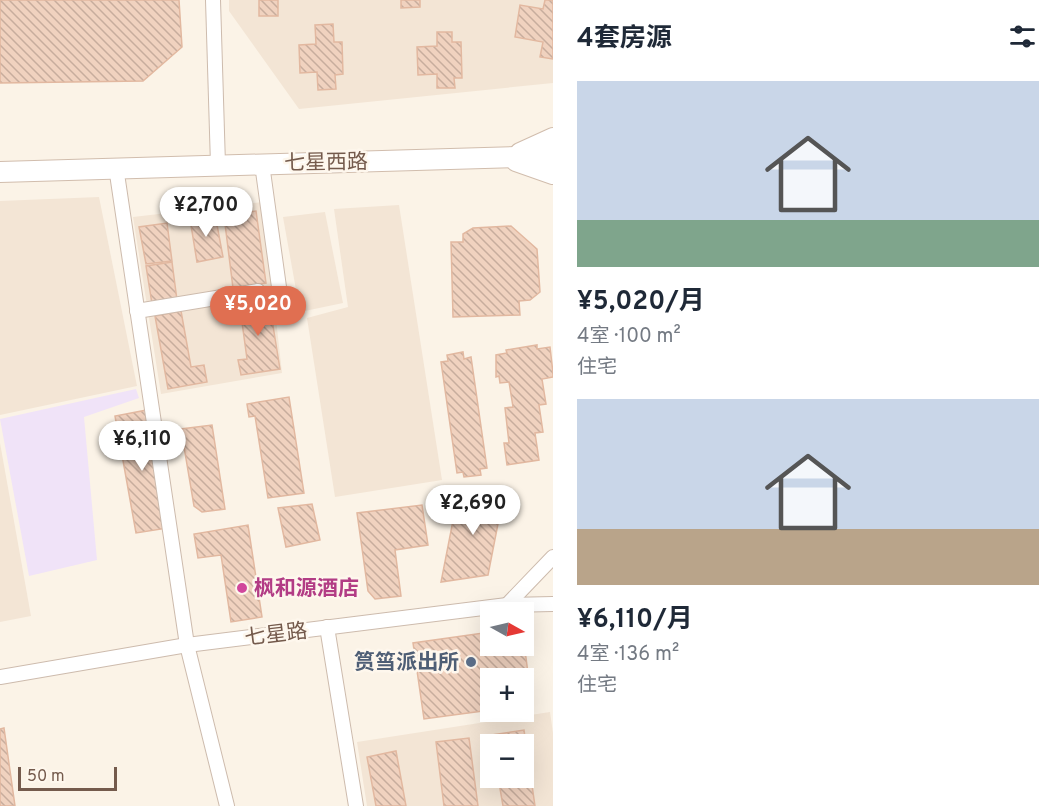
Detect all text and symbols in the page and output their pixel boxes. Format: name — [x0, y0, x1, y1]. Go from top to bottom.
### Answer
icon: filters — [1006, 20, 1039, 53]
text: 4套房源 — [577, 23, 672, 56]
icon: home — [754, 120, 862, 228]
street label: 七星西路 — [284, 149, 368, 178]
pin: ¥2,700 — [157, 187, 255, 238]
text: ¥2,700 — [174, 193, 238, 219]
pin: ¥5,020 — [209, 286, 307, 337]
text: ¥5,020/月 — [577, 286, 705, 319]
text: ¥5,020 — [224, 292, 292, 318]
text: 4室 · 100 m² — [577, 324, 681, 350]
text: 住宅 — [577, 355, 617, 381]
pin: ¥6,110 — [93, 421, 191, 472]
text: ¥6,110 — [113, 427, 171, 453]
icon: home — [754, 438, 862, 546]
pin: ¥2,690 — [424, 485, 522, 536]
text: ¥2,690 — [439, 491, 507, 517]
place label: 枫和源酒店 — [254, 576, 359, 603]
marker: 枫和源酒店 — [235, 581, 249, 595]
north arrow — [480, 602, 534, 656]
map controls — [480, 602, 534, 788]
text: ¥6,110/月 — [577, 604, 693, 637]
street label: 七星路 — [243, 618, 309, 653]
text: 4室 · 136 m² — [577, 642, 679, 668]
place label: 筼筜派出所 — [354, 650, 459, 677]
marker: 筼筜派出所 — [464, 655, 478, 669]
button: + — [480, 668, 534, 722]
text: 住宅 — [577, 673, 617, 699]
button: − — [480, 734, 534, 788]
scale bar — [18, 764, 117, 792]
text: 50 m — [27, 767, 65, 787]

